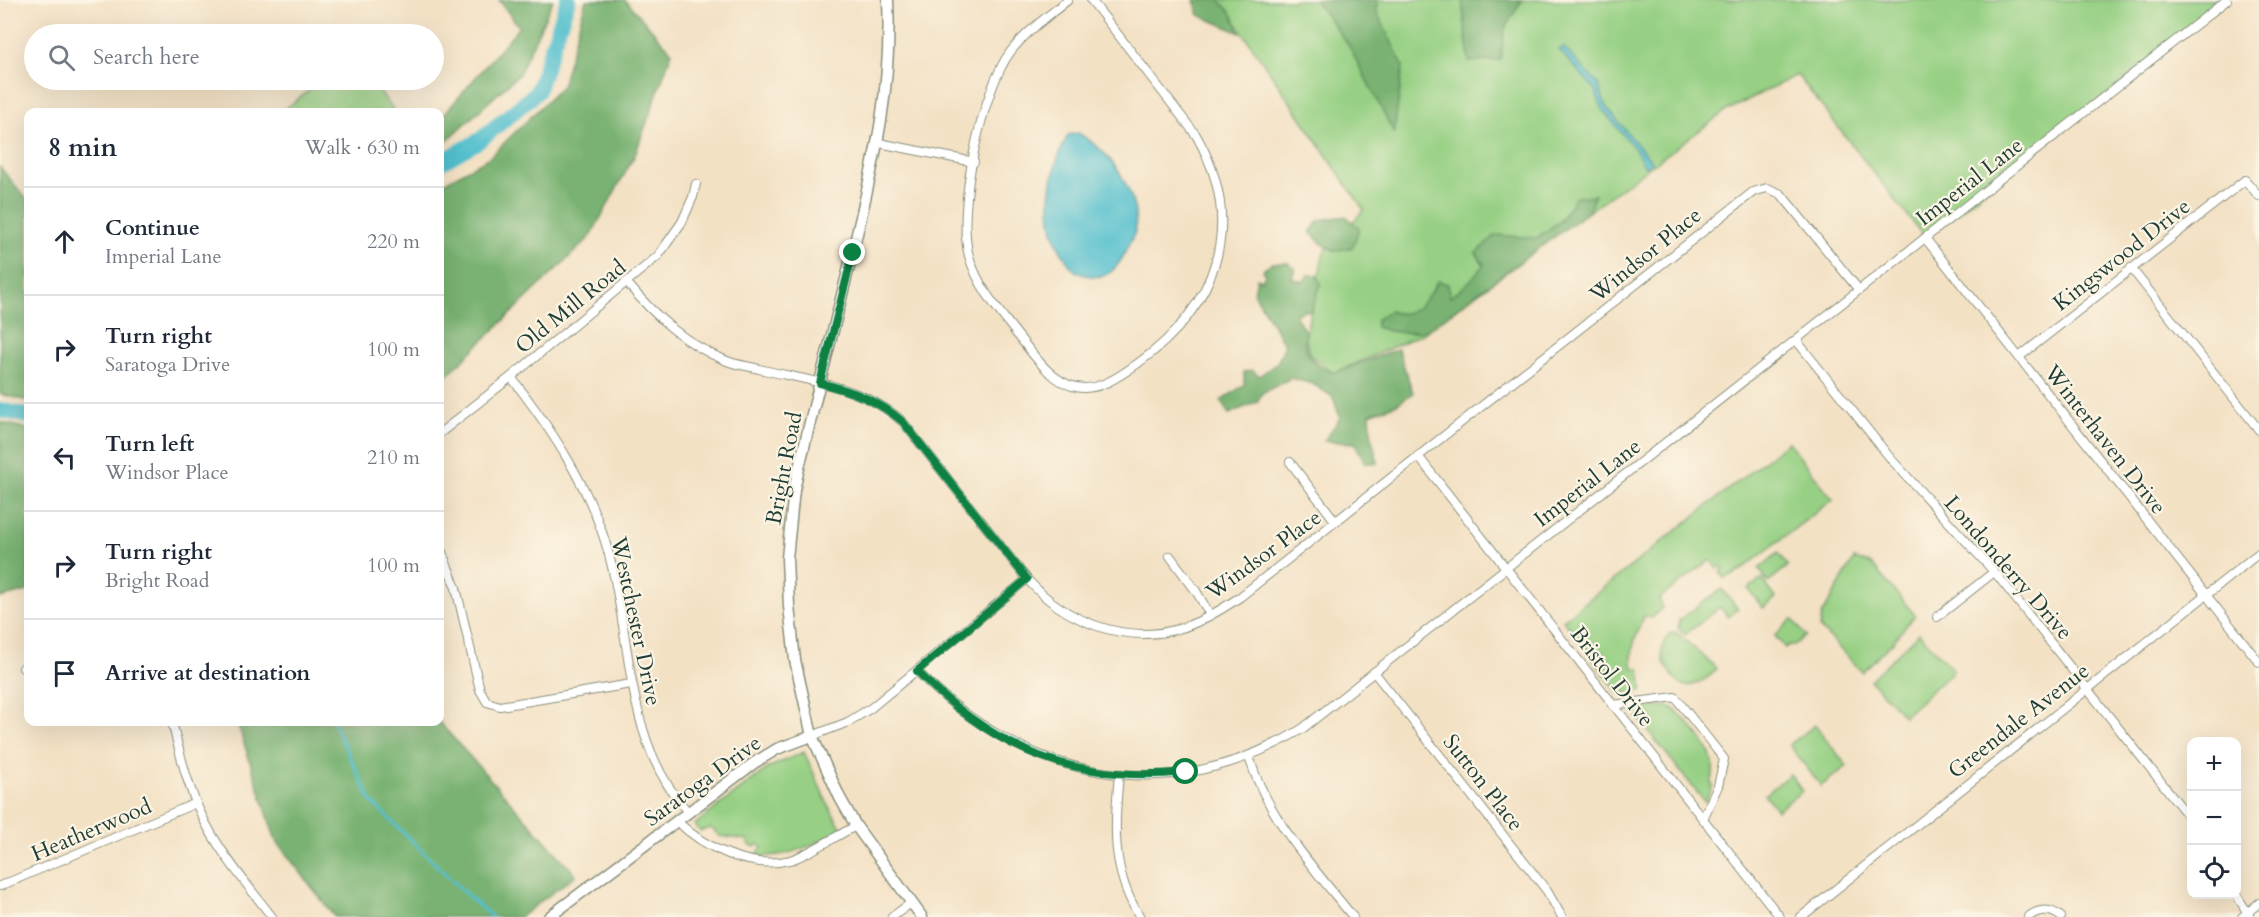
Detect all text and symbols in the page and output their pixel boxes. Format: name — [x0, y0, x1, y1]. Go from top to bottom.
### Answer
search box — [24, 24, 444, 90]
icon: search — [45, 41, 78, 74]
text: Search here — [93, 42, 200, 72]
text: 8 min — [48, 130, 117, 165]
street label: Imperial Lane — [1910, 130, 2029, 233]
text: Walk · 630 m — [305, 134, 420, 161]
street label: Kingswood Drive — [2047, 192, 2197, 318]
street label: Windsor Place — [1583, 200, 1708, 310]
text: Continue — [105, 213, 200, 243]
icon: ahead — [48, 225, 81, 258]
text: 220 m — [367, 228, 420, 255]
route end — [839, 239, 865, 265]
text: Imperial Lane — [105, 243, 222, 270]
street label: Old Mill Road — [509, 253, 633, 361]
text: Turn right — [105, 321, 212, 351]
icon: right — [48, 333, 81, 366]
text: 100 m — [367, 336, 420, 363]
text: Saratoga Drive — [105, 351, 230, 378]
street label: Winterhaven Drive — [2037, 358, 2173, 521]
street label: Bright Road — [758, 409, 810, 527]
text: Turn left — [105, 429, 194, 459]
street label: Imperial Lane — [1528, 431, 1647, 534]
icon: left — [48, 441, 81, 474]
text: 210 m — [367, 444, 420, 471]
text: Windsor Place — [105, 459, 229, 486]
street label: Londonderry Drive — [1937, 489, 2079, 646]
street label: Windsor Place — [1199, 503, 1327, 608]
street label: Westchester Drive — [603, 533, 669, 709]
text: Turn right — [105, 537, 212, 567]
icon: right — [48, 549, 81, 582]
text: 100 m — [367, 552, 420, 579]
text: Bright Road — [105, 567, 209, 594]
street label: Bristol Drive — [1563, 620, 1661, 733]
street label: Greendale Avenue — [1942, 656, 2096, 786]
icon: arrive — [48, 657, 81, 690]
text: Arrive at destination — [105, 658, 310, 688]
street label: Saratoga Drive — [638, 728, 767, 833]
street label: Sutton Place — [1436, 728, 1531, 837]
map controls — [2187, 737, 2241, 899]
button: + — [2187, 737, 2241, 791]
route start — [1172, 758, 1198, 784]
street label: Heatherwood — [27, 791, 156, 869]
button: − — [2187, 791, 2241, 845]
button: locate — [2187, 845, 2241, 899]

